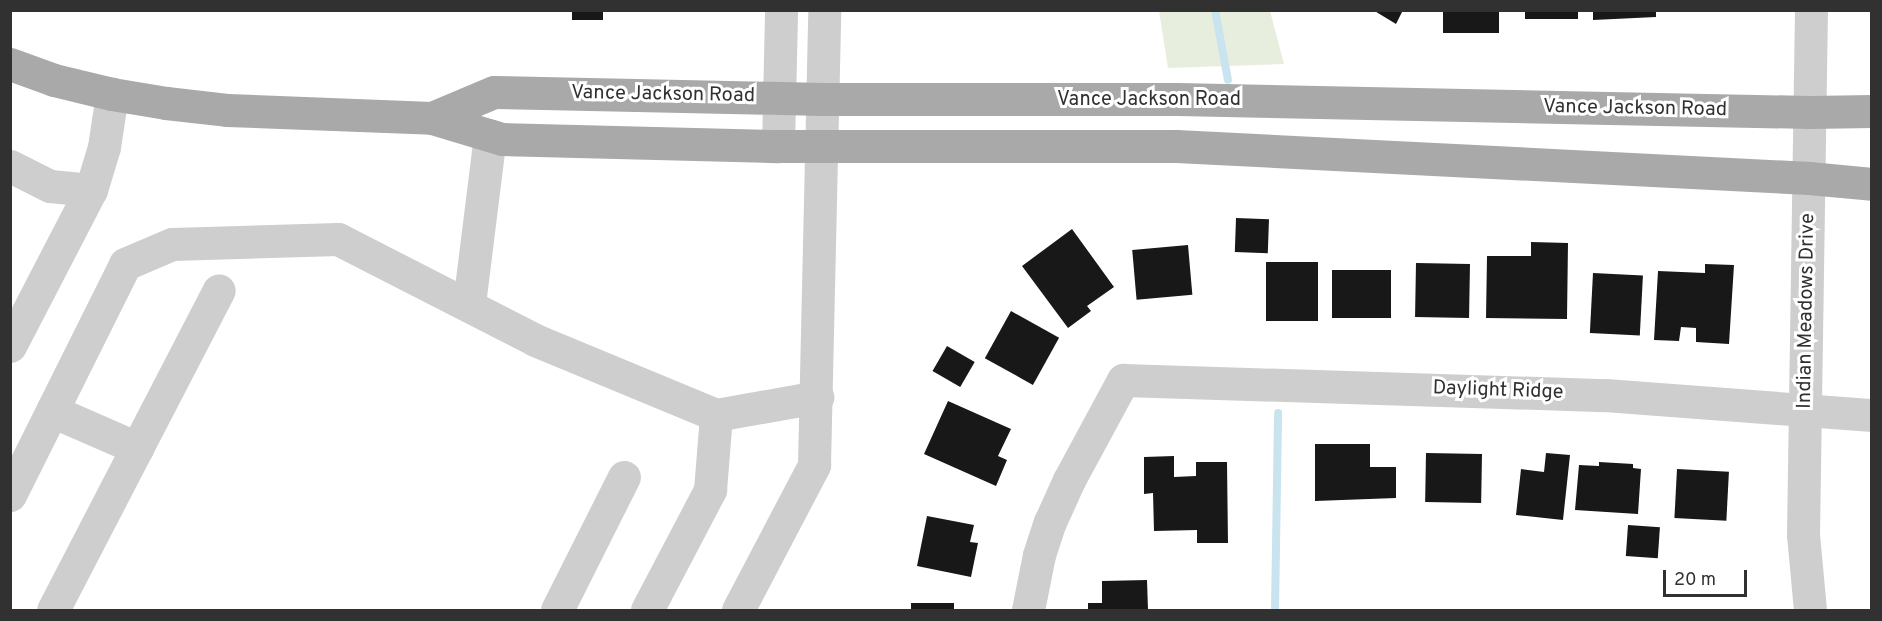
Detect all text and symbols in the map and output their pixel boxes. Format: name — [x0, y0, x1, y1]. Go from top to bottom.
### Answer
street label: Vance Jackson Road — [571, 81, 755, 109]
street label: Vance Jackson Road — [1057, 88, 1241, 112]
street label: Vance Jackson Road — [1543, 95, 1727, 123]
street label: Indian Meadows Drive — [1793, 213, 1821, 409]
street label: Daylight Ridge — [1432, 377, 1564, 405]
scale bar — [1666, 558, 1750, 596]
text: 20 m — [1674, 569, 1716, 592]

